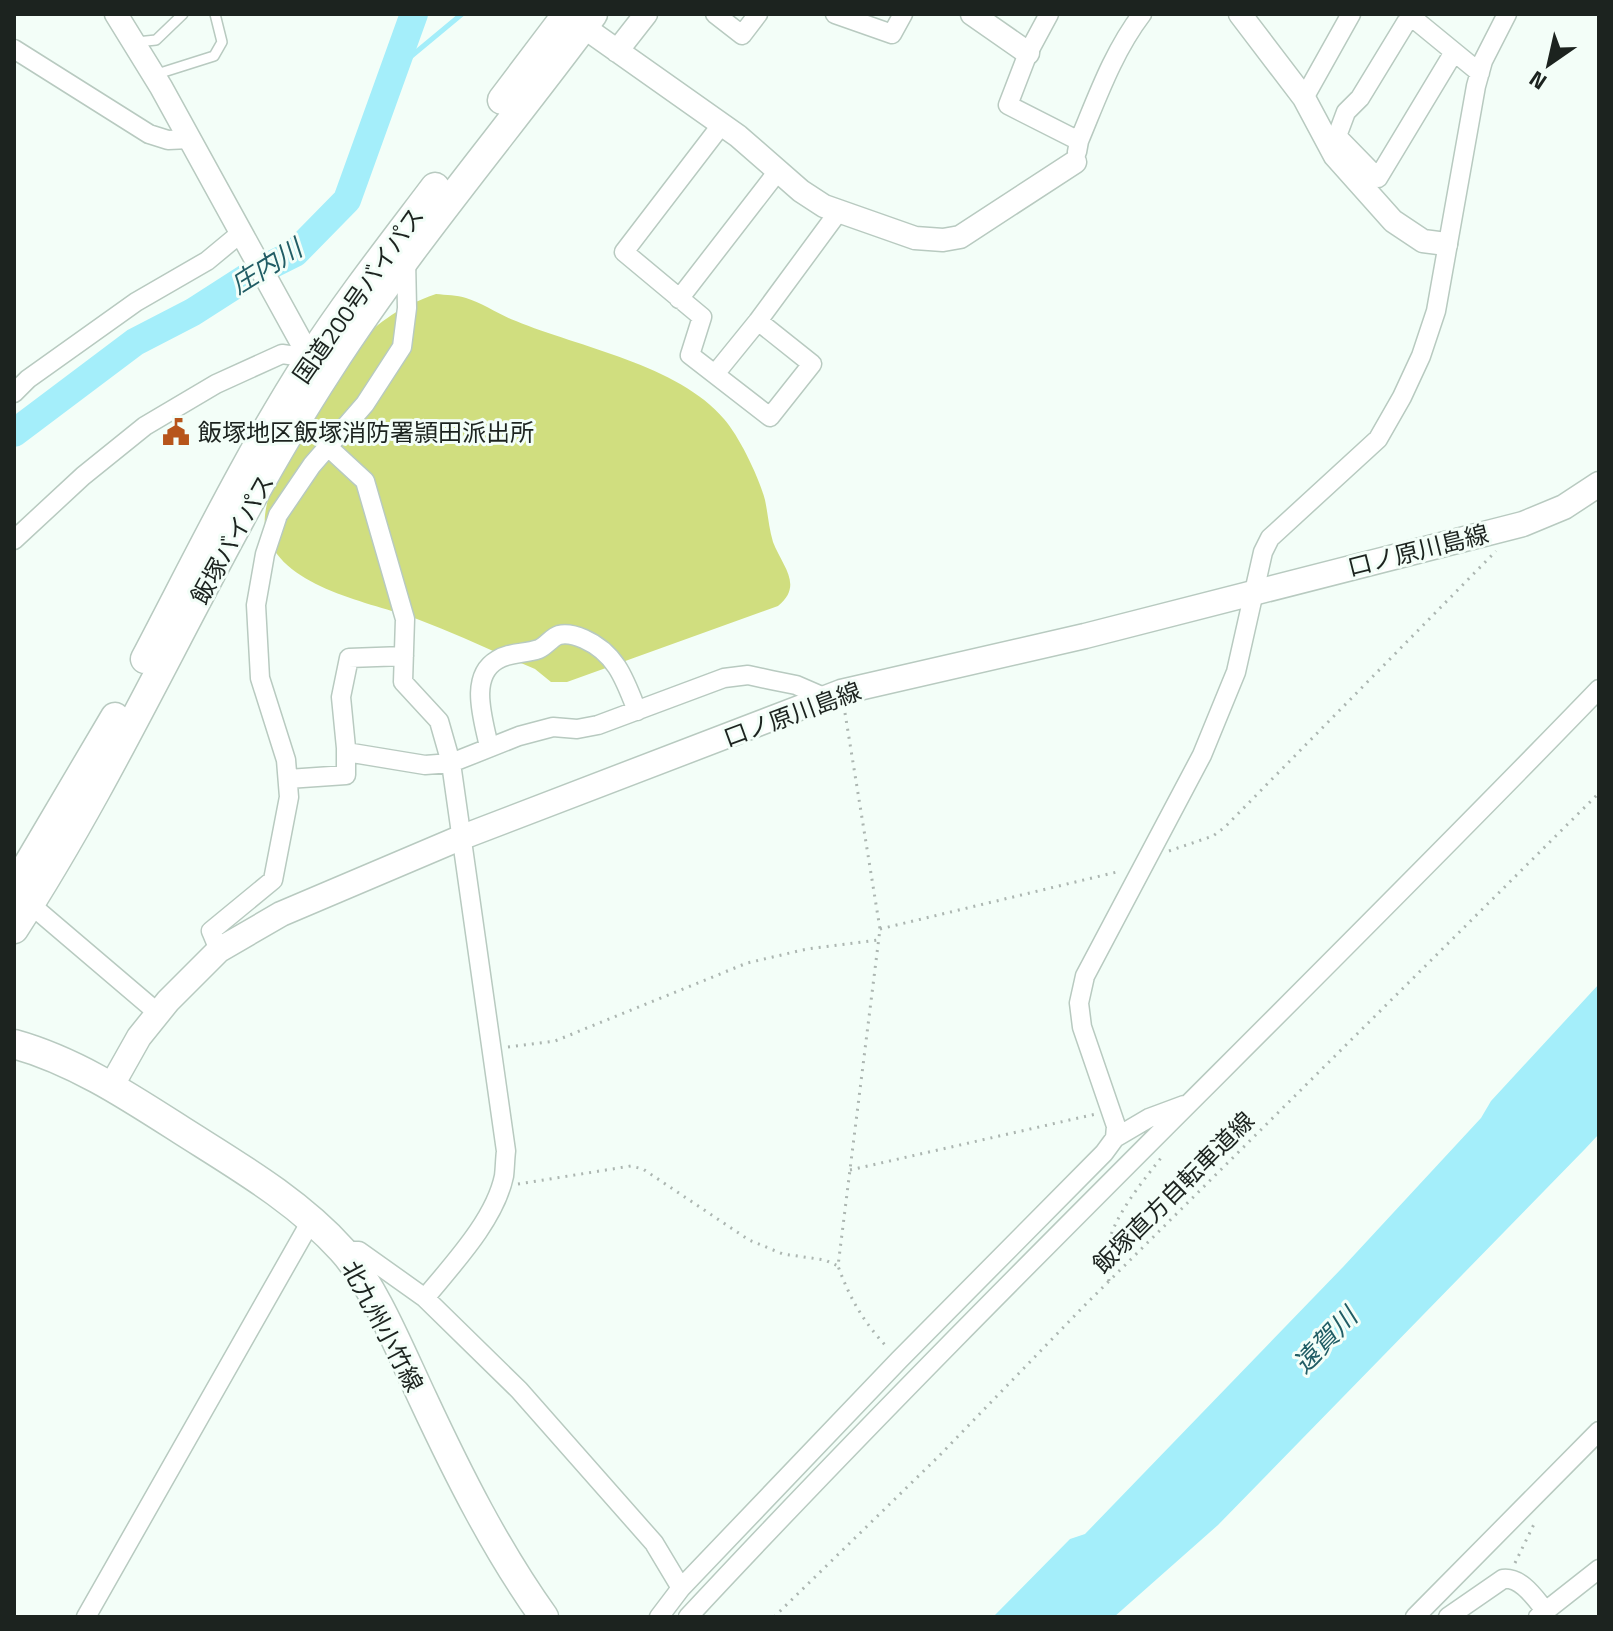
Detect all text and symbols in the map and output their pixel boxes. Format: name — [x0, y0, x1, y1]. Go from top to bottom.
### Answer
north arrow — [1509, 24, 1589, 104]
text: N — [1522, 62, 1554, 99]
street label: 国道200号バイパス — [284, 200, 432, 390]
water label: 庄内川 — [223, 227, 312, 303]
place label: 飯塚地区飯塚消防署頴田派出所 — [198, 414, 534, 450]
public building icon: 飯塚地区飯塚消防署頴田派出所 — [161, 417, 191, 447]
street label: 飯塚バイパス — [181, 468, 283, 610]
street label: 口ノ原川島線 — [1344, 515, 1492, 585]
street label: 口ノ原川島線 — [718, 672, 866, 756]
street label: 飯塚直方自転車道線 — [1084, 1103, 1262, 1281]
street label: 北九州小竹線 — [333, 1254, 433, 1398]
water label: 遠賀川 — [1284, 1296, 1368, 1382]

